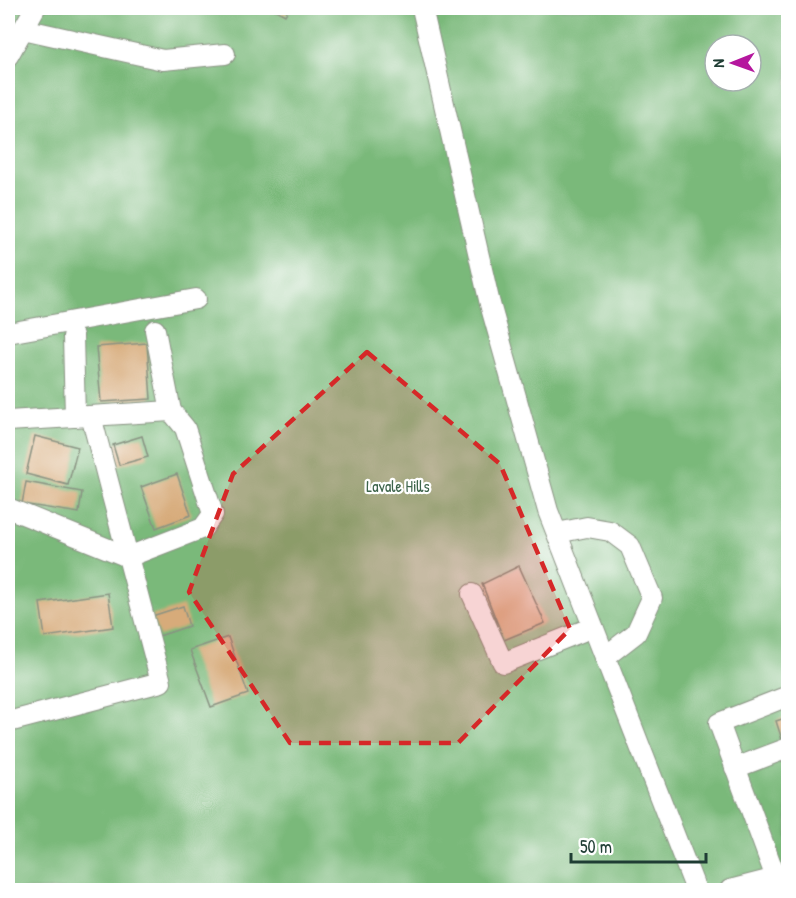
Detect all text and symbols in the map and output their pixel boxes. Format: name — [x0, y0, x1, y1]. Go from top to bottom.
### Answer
north arrow — [703, 33, 763, 93]
text: N — [707, 58, 729, 68]
park label: Lavale Hills — [366, 475, 430, 497]
scale bar — [571, 826, 706, 864]
text: 50 m — [580, 834, 612, 859]

